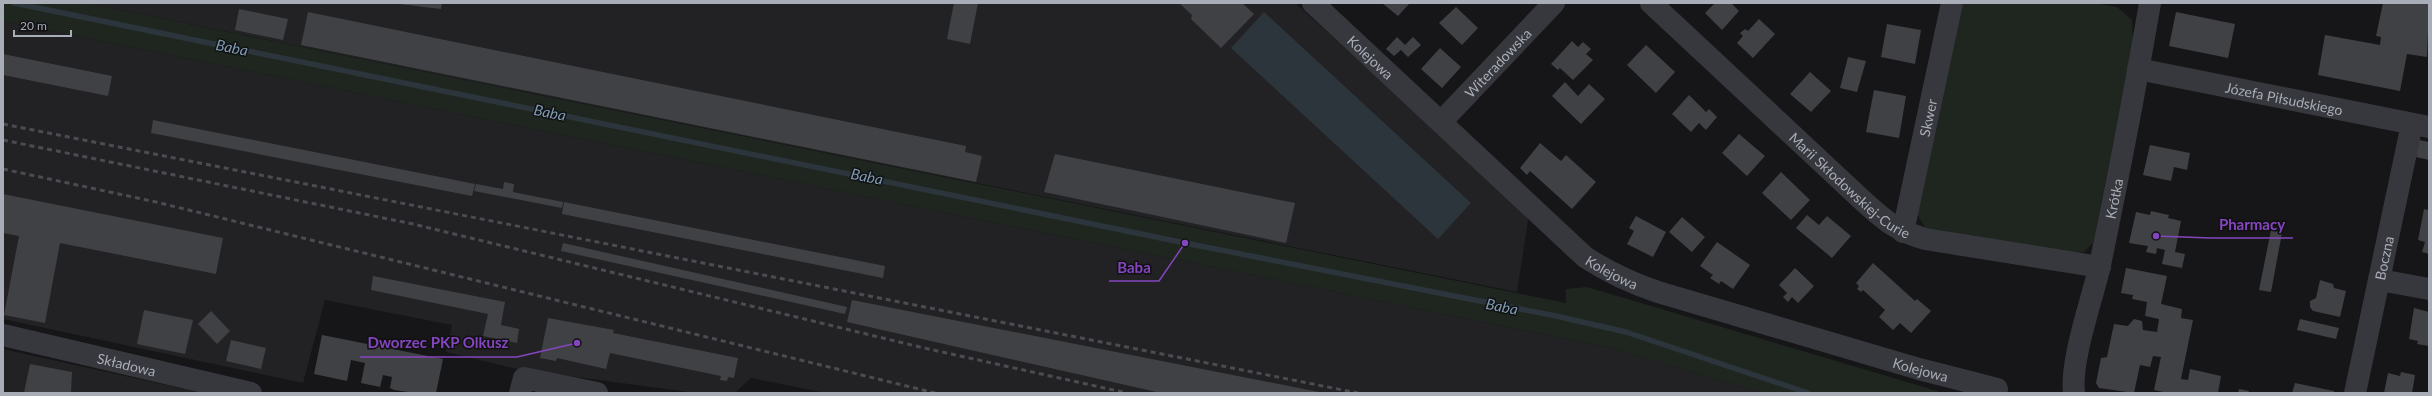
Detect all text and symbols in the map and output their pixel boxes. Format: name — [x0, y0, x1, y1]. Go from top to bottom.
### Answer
scale bar — [14, 12, 71, 38]
text: 20 m — [20, 18, 47, 33]
street label: Witeradowska — [1461, 24, 1534, 101]
street label: Kolejowa — [1344, 31, 1397, 82]
water label: Baba — [214, 35, 250, 59]
street label: Józefa Piłsudskiego — [2224, 78, 2344, 118]
street label: Skwer — [1915, 97, 1940, 138]
water label: Baba — [532, 100, 568, 124]
street label: Marii Skłodowskiej-Curie — [1786, 128, 1913, 241]
water label: Baba — [849, 164, 885, 188]
street label: Krótka — [2101, 177, 2126, 220]
callout: Pharmacy — [2211, 211, 2293, 238]
text: Pharmacy — [2219, 215, 2285, 233]
street label: Boczna — [2371, 234, 2397, 282]
street label: Kolejowa — [1583, 251, 1641, 292]
callout: Baba — [1109, 254, 1159, 281]
text: Baba — [1117, 258, 1151, 276]
water label: Baba — [1484, 294, 1520, 318]
callout: Dworzec PKP Olkusz — [360, 330, 517, 357]
text: Dworzec PKP Olkusz — [368, 333, 509, 351]
street label: Składowa — [96, 349, 158, 379]
street label: Kolejowa — [1891, 353, 1950, 385]

